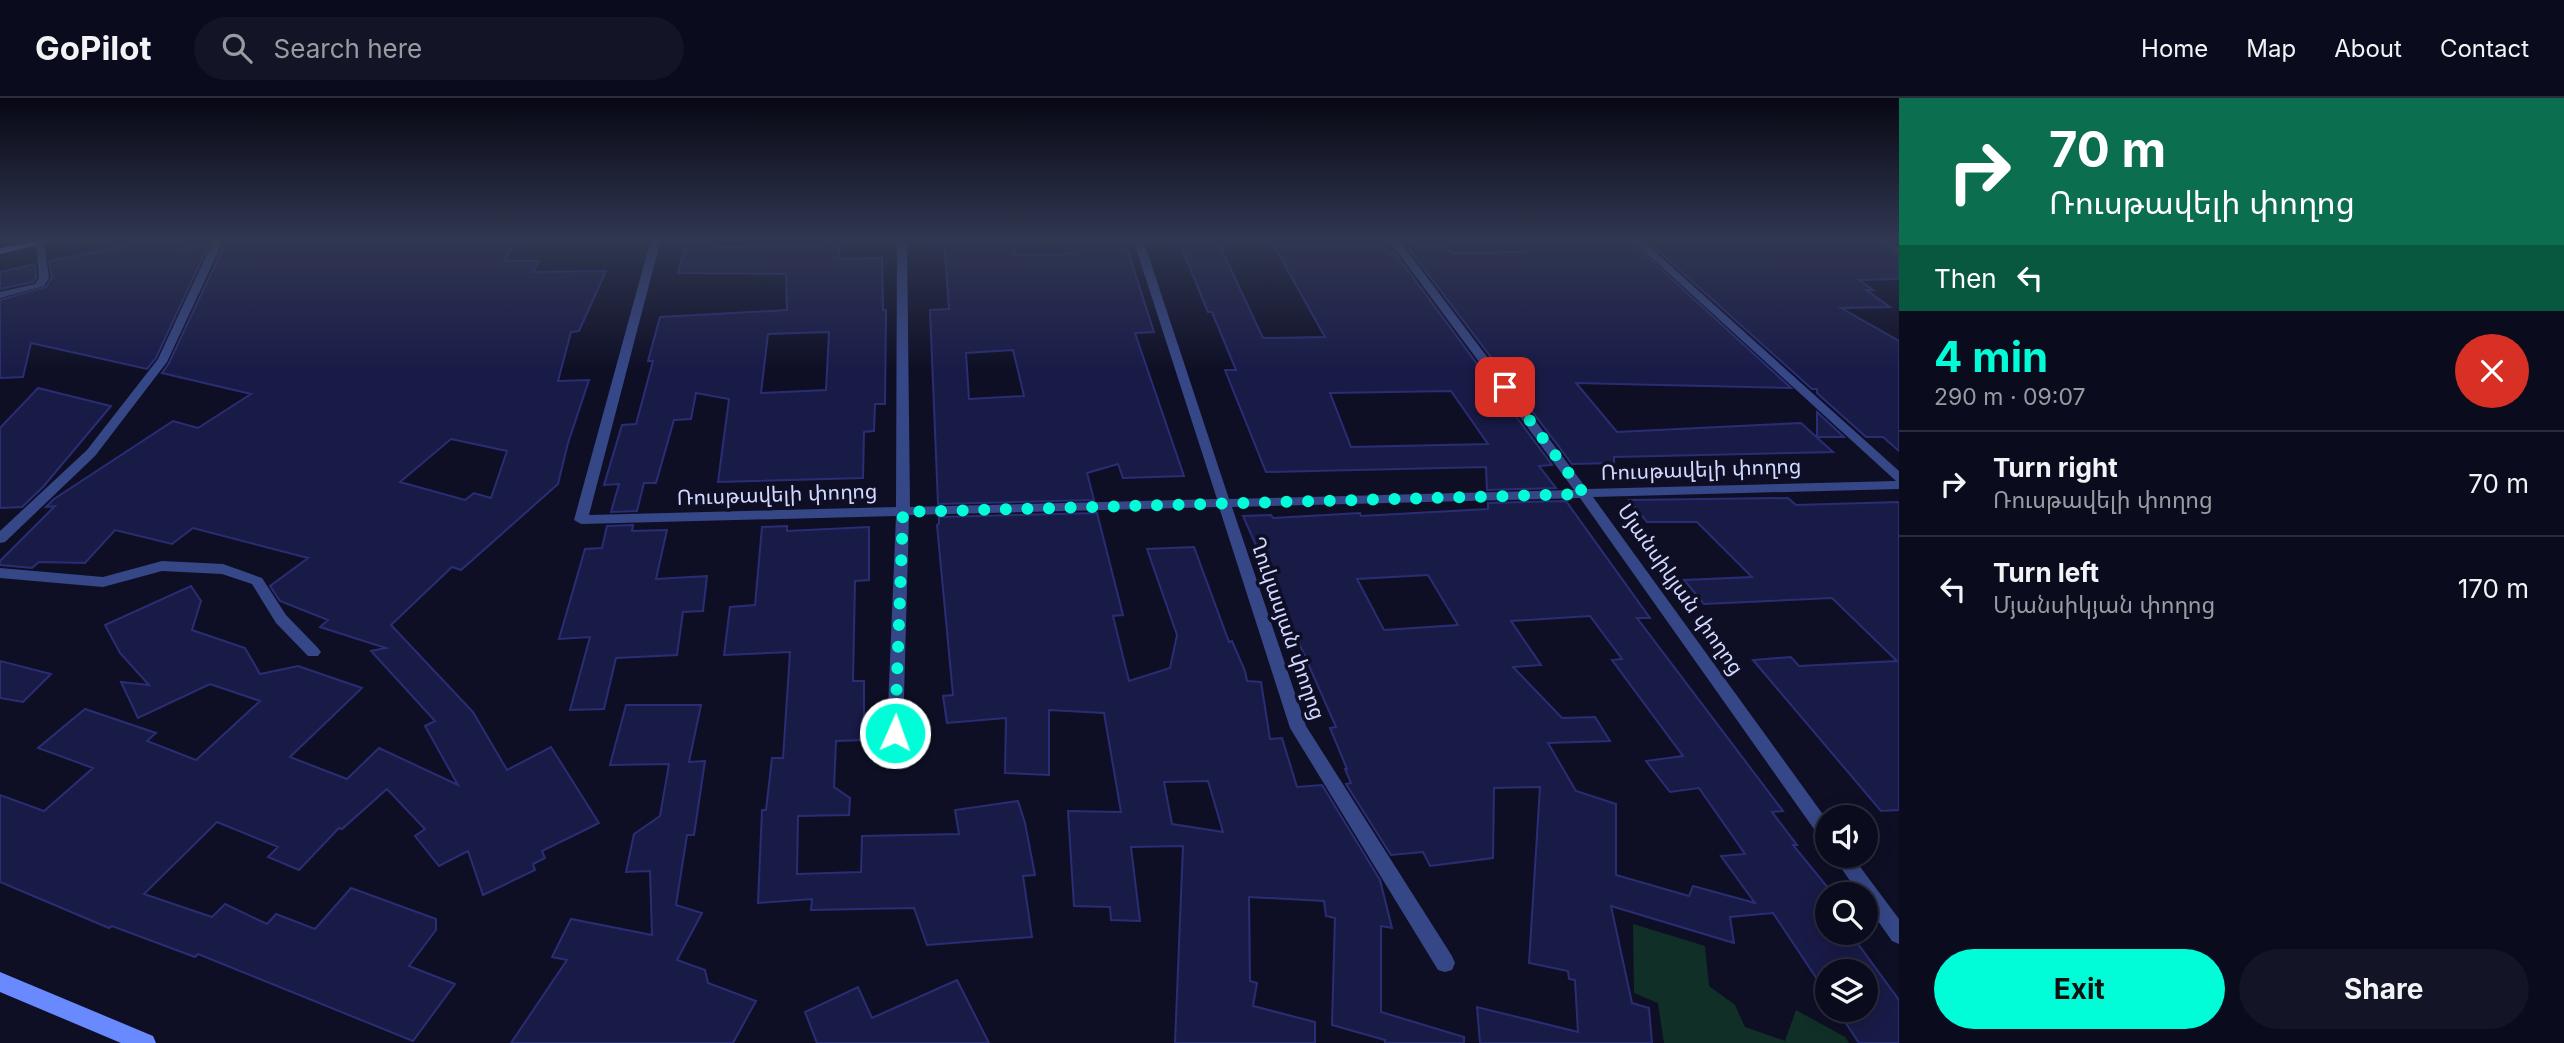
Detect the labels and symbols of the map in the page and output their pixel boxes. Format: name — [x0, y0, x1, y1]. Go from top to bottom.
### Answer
pin — [1475, 357, 1535, 417]
street label: Ռուսթավելի փողոց — [1600, 453, 1802, 485]
street label: Ռուսթավելի փողոց — [676, 478, 878, 510]
street label: Մյանսիկյան փողոց — [1613, 499, 1749, 679]
street label: Ղուկասյան փողոց — [1245, 533, 1331, 723]
position arrow — [858, 696, 932, 770]

